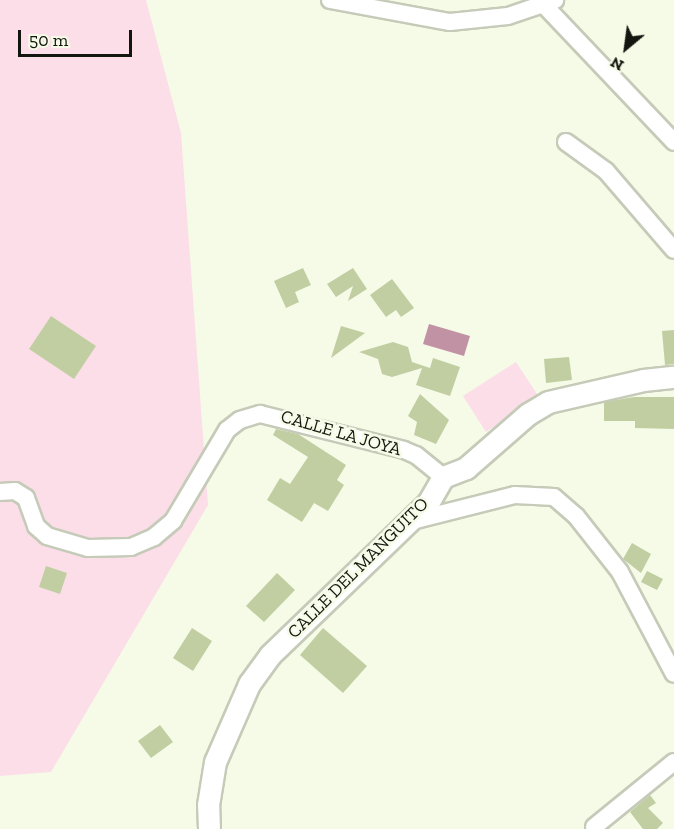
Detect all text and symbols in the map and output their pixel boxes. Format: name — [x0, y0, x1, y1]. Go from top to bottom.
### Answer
scale bar — [21, 18, 135, 56]
north arrow — [596, 18, 656, 78]
text: 50 m — [29, 29, 68, 51]
text: N — [607, 53, 627, 75]
street label: CALLE LA JOYA — [278, 405, 404, 461]
street label: CALLE DEL MANGUITO — [283, 493, 433, 643]

